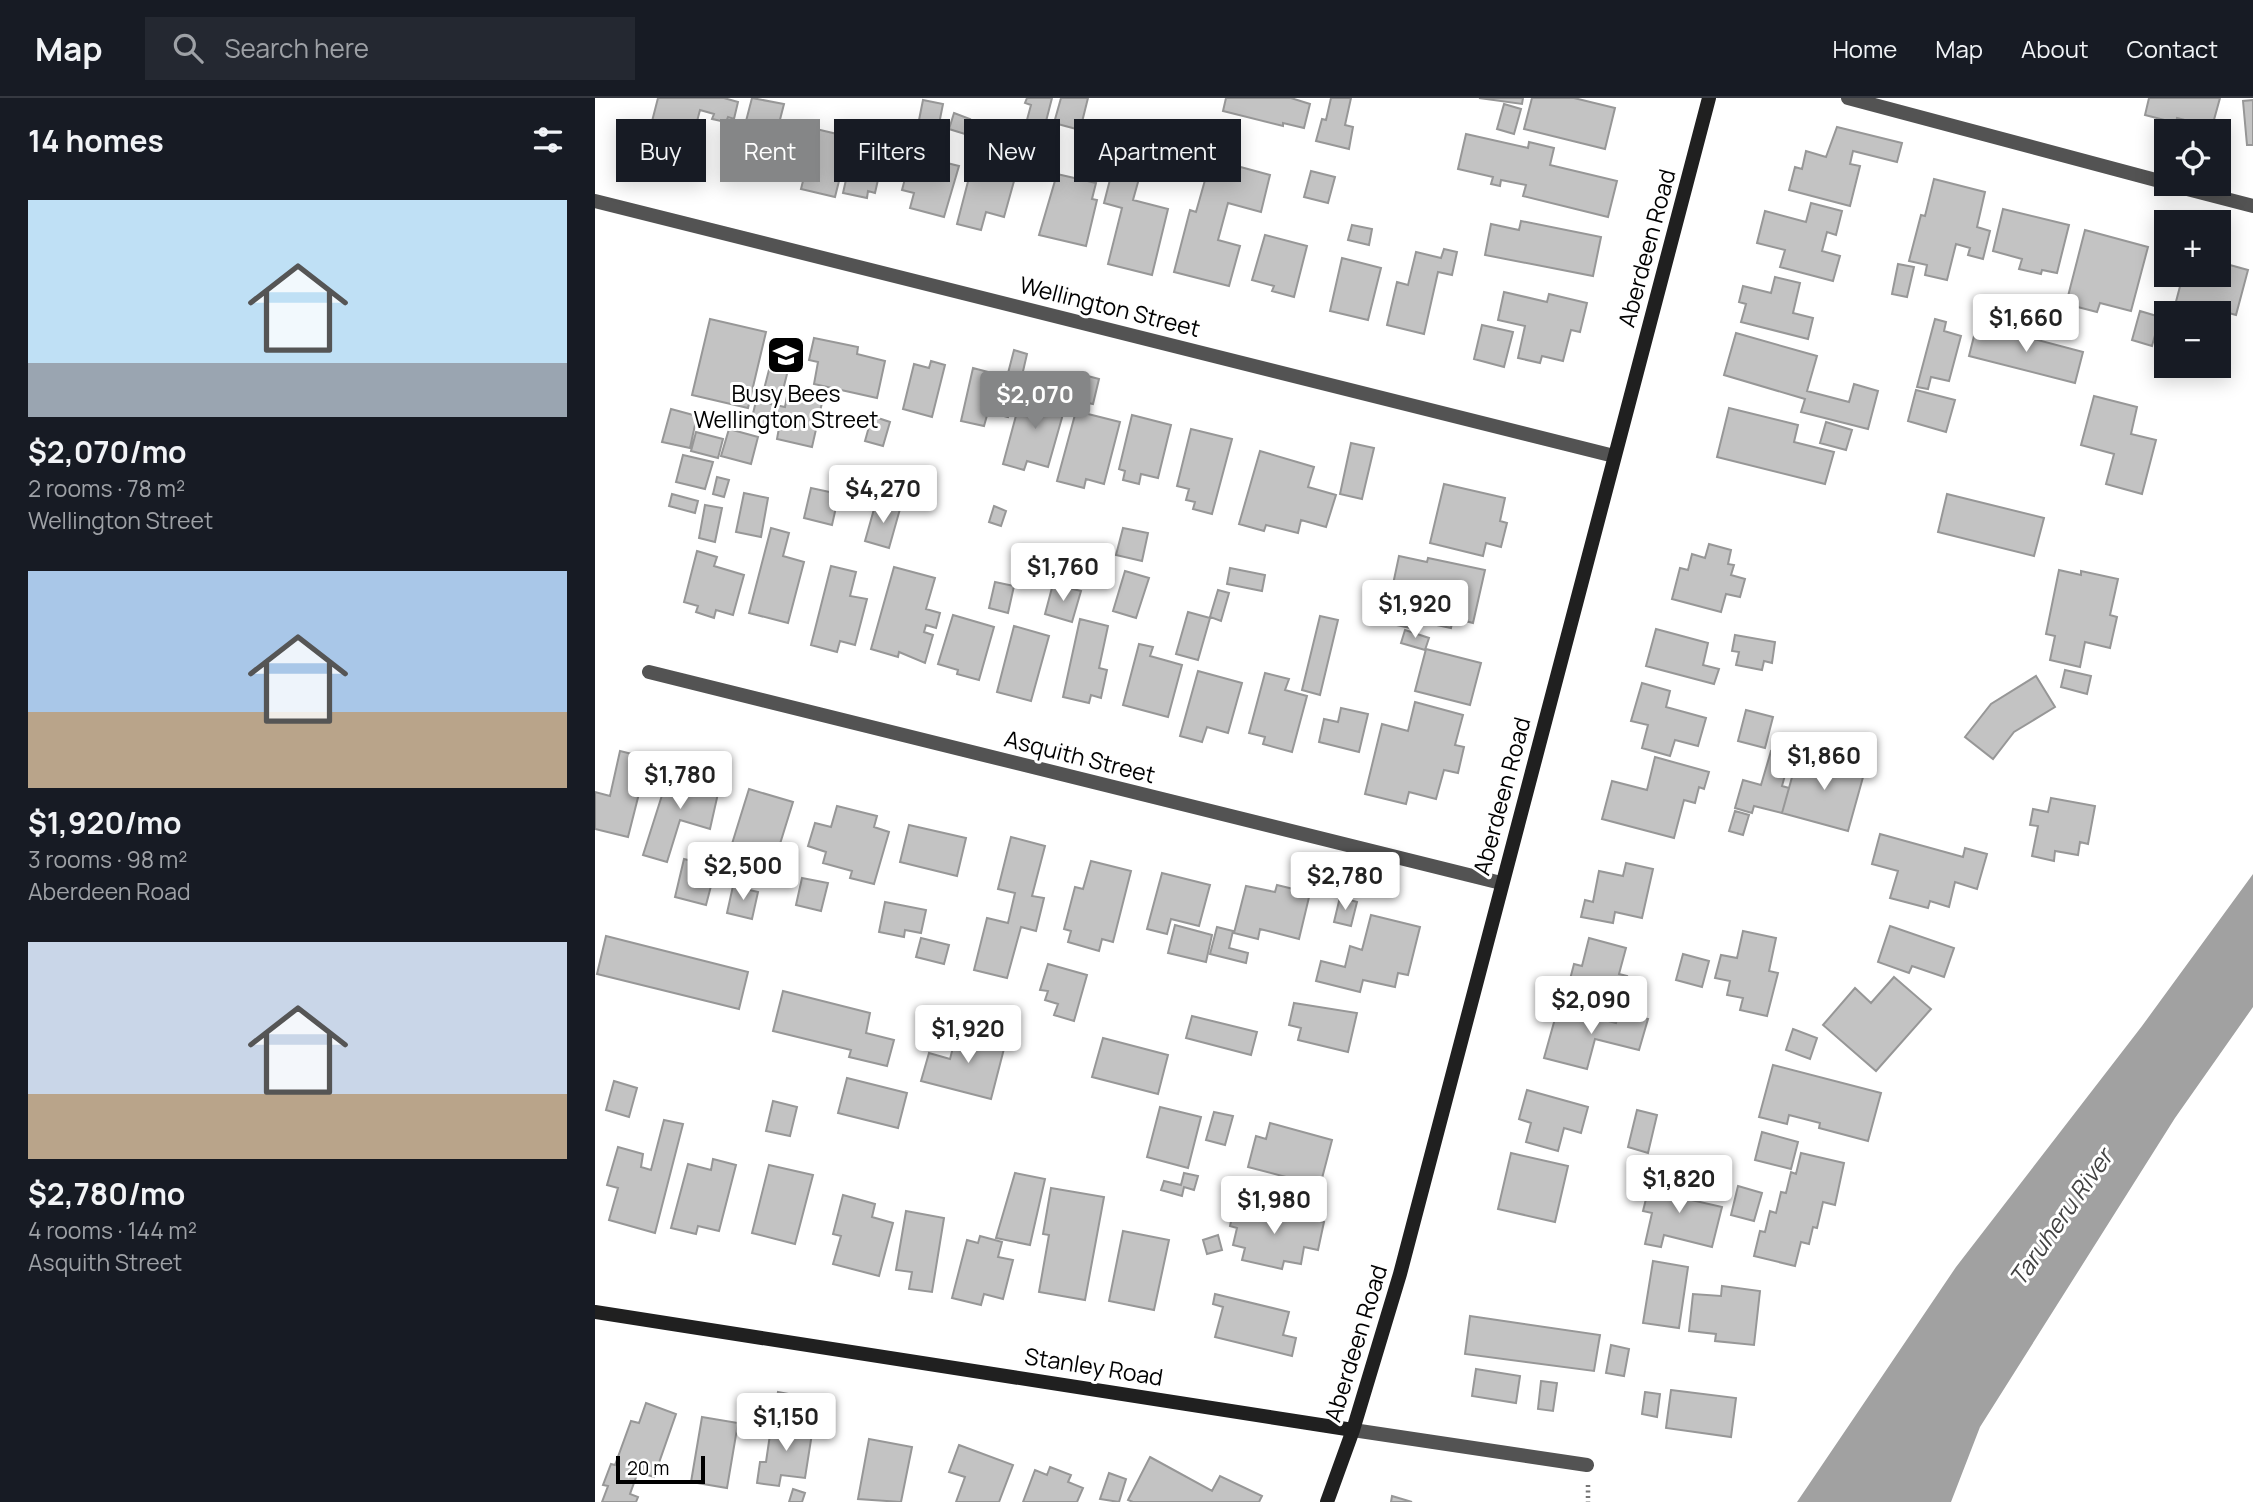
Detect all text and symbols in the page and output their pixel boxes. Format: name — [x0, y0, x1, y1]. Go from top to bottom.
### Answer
search box — [145, 17, 635, 80]
text: Map — [35, 26, 103, 71]
icon: search — [169, 29, 207, 67]
text: Search here — [225, 30, 369, 66]
text: Home — [1832, 32, 1897, 65]
text: Map — [1935, 32, 1983, 65]
text: About — [2021, 32, 2089, 65]
text: Contact — [2127, 32, 2218, 65]
chip: Buy — [616, 119, 706, 182]
chip: Rent — [720, 119, 820, 182]
chip: Filters — [834, 119, 950, 182]
chip: New — [964, 119, 1060, 182]
chip: Apartment — [1074, 119, 1241, 182]
map controls — [2154, 119, 2231, 378]
button: locate — [2154, 119, 2231, 196]
text: 14 homes — [28, 120, 164, 161]
icon: filters — [529, 121, 567, 159]
street label: Aberdeen Road — [1609, 165, 1683, 331]
button: + — [2154, 210, 2231, 287]
icon: home — [235, 245, 361, 371]
street label: Wellington Street — [1016, 268, 1204, 344]
pin: $1,660 — [1969, 294, 2083, 354]
text: $1,660 — [1989, 301, 2063, 333]
button: − — [2154, 301, 2231, 378]
school or university icon: Busy Bees Wellington Street — [765, 334, 807, 376]
pin: $2,070 — [978, 372, 1092, 431]
place label: Busy Bees Wellington Street — [693, 377, 879, 435]
text: $2,070 — [996, 378, 1074, 410]
text: $2,070/mo — [28, 431, 187, 472]
pin: $4,270 — [826, 466, 940, 525]
text: 2 rooms · 78 m² — [28, 472, 185, 504]
text: $4,270 — [845, 472, 921, 504]
text: Wellington Street — [28, 504, 213, 536]
pin: $1,760 — [1006, 544, 1120, 603]
text: $1,760 — [1027, 550, 1099, 582]
pin: $1,920 — [1358, 580, 1472, 640]
text: $1,920 — [1378, 587, 1452, 619]
icon: home — [235, 616, 361, 742]
street label: Aberdeen Road — [1464, 713, 1538, 879]
street label: Asquith Street — [1001, 722, 1159, 790]
pin: $1,860 — [1767, 732, 1881, 792]
text: $1,860 — [1787, 739, 1861, 771]
pin: $1,780 — [623, 752, 737, 811]
text: $1,780 — [644, 758, 716, 790]
text: $1,920/mo — [28, 802, 182, 843]
pin: $2,500 — [686, 842, 800, 902]
text: 3 rooms · 98 m² — [28, 843, 188, 875]
text: $2,500 — [704, 849, 782, 881]
pin: $2,780 — [1288, 852, 1402, 912]
text: $2,780 — [1307, 859, 1383, 891]
text: Aberdeen Road — [28, 875, 191, 907]
pin: $2,090 — [1534, 976, 1648, 1036]
text: $2,090 — [1551, 983, 1631, 1015]
icon: home — [235, 987, 361, 1113]
pin: $1,920 — [911, 1006, 1025, 1065]
text: $1,920 — [931, 1012, 1005, 1044]
water label: Taruheru River — [2001, 1139, 2121, 1292]
pin: $1,820 — [1622, 1156, 1736, 1215]
text: $1,820 — [1642, 1162, 1716, 1194]
text: $2,780/mo — [28, 1173, 185, 1214]
pin: $1,980 — [1217, 1176, 1331, 1236]
text: $1,980 — [1237, 1183, 1311, 1215]
text: 4 rooms · 144 m² — [28, 1214, 197, 1246]
text: Asquith Street — [28, 1246, 182, 1278]
street label: Aberdeen Road — [1316, 1261, 1394, 1425]
street label: Stanley Road — [1023, 1339, 1165, 1393]
pin: $1,150 — [729, 1394, 843, 1453]
text: $1,150 — [753, 1400, 819, 1432]
scale bar — [616, 1453, 705, 1485]
text: 20 m — [627, 1455, 669, 1481]

